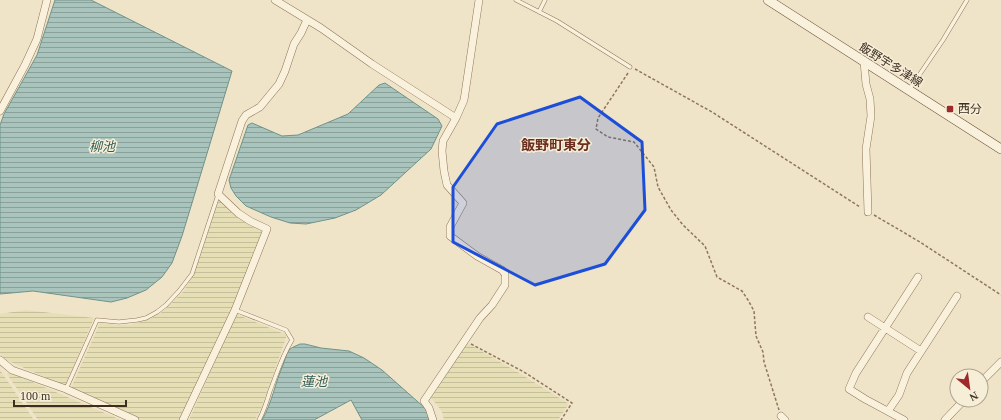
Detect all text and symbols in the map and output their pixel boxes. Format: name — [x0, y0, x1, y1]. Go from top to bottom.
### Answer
street label: 飯野宇多津線 — [857, 40, 925, 90]
place label: 西分 — [958, 102, 982, 116]
marker: 西分 — [945, 104, 955, 114]
district label: 飯野町東分 — [521, 138, 591, 153]
water label: 柳池 — [89, 139, 117, 154]
north arrow — [949, 368, 989, 408]
water label: 蓮池 — [301, 374, 329, 389]
scale bar — [14, 382, 126, 408]
text: 100 m — [20, 389, 51, 403]
text: N — [967, 390, 980, 404]

